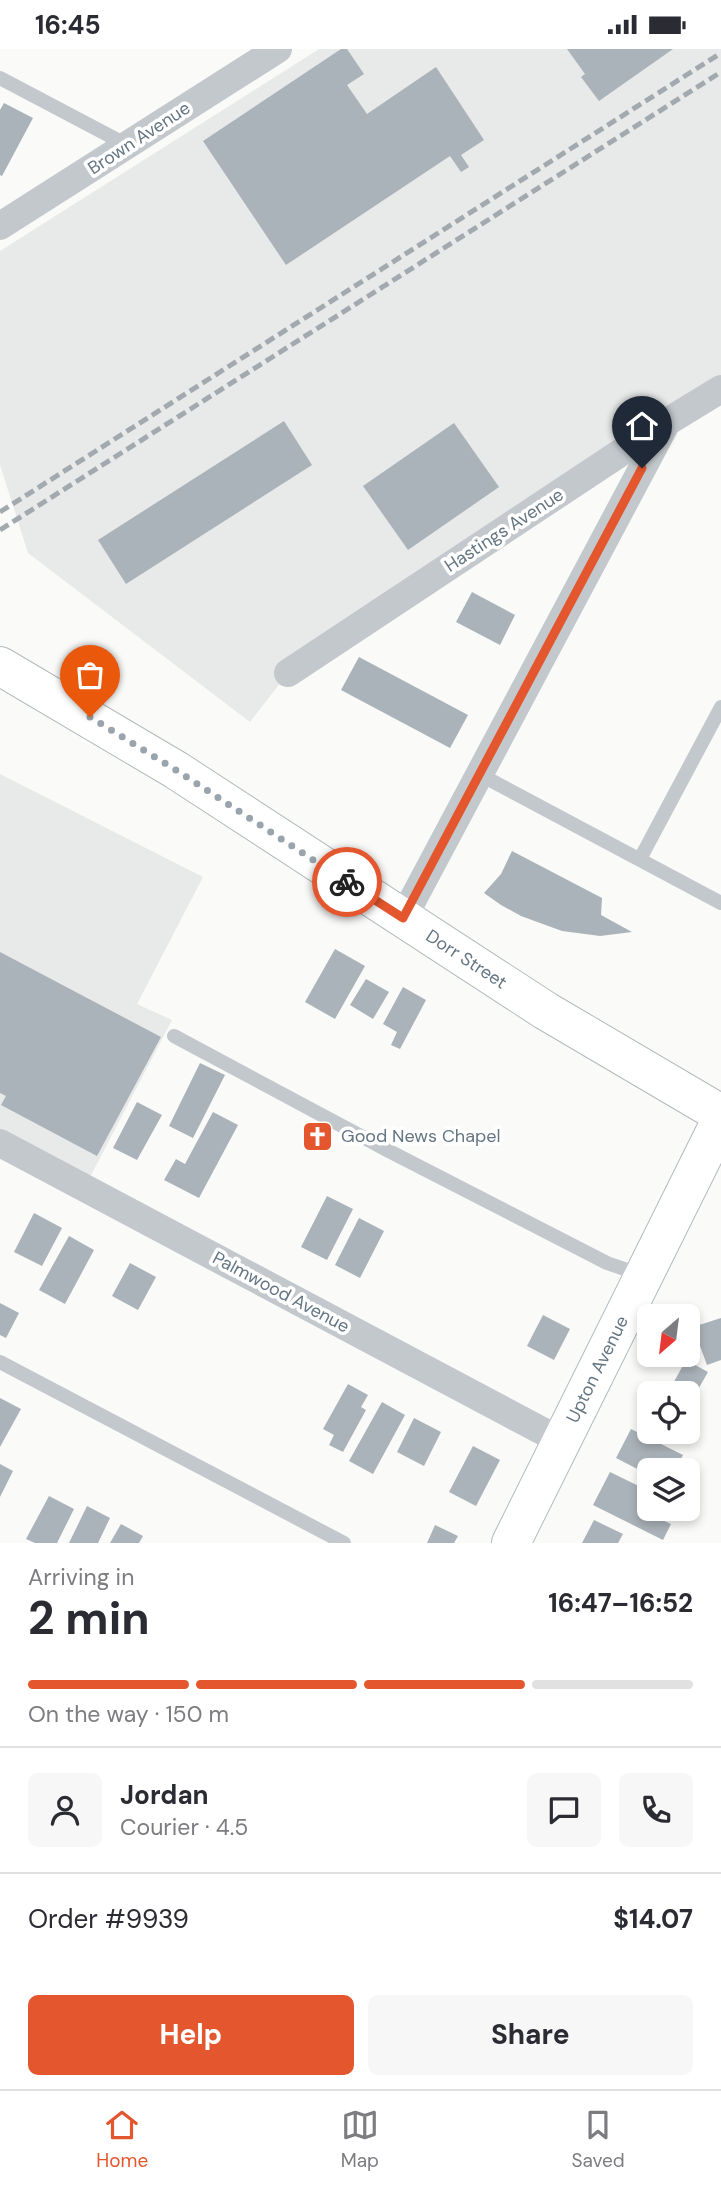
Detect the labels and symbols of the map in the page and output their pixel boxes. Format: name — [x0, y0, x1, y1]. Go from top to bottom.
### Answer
street label: Brown Avenue — [83, 96, 195, 180]
pin — [612, 396, 672, 468]
street label: Hastings Avenue — [440, 483, 568, 577]
pin — [60, 645, 120, 717]
courier — [312, 847, 382, 917]
street label: Dorr Street — [421, 924, 512, 994]
church icon: Good News Chapel — [301, 1119, 335, 1153]
place label: Good News Chapel — [341, 1124, 500, 1148]
street label: Palmwood Avenue — [208, 1246, 354, 1338]
north arrow — [637, 1304, 700, 1367]
street label: Upton Avenue — [561, 1312, 634, 1427]

